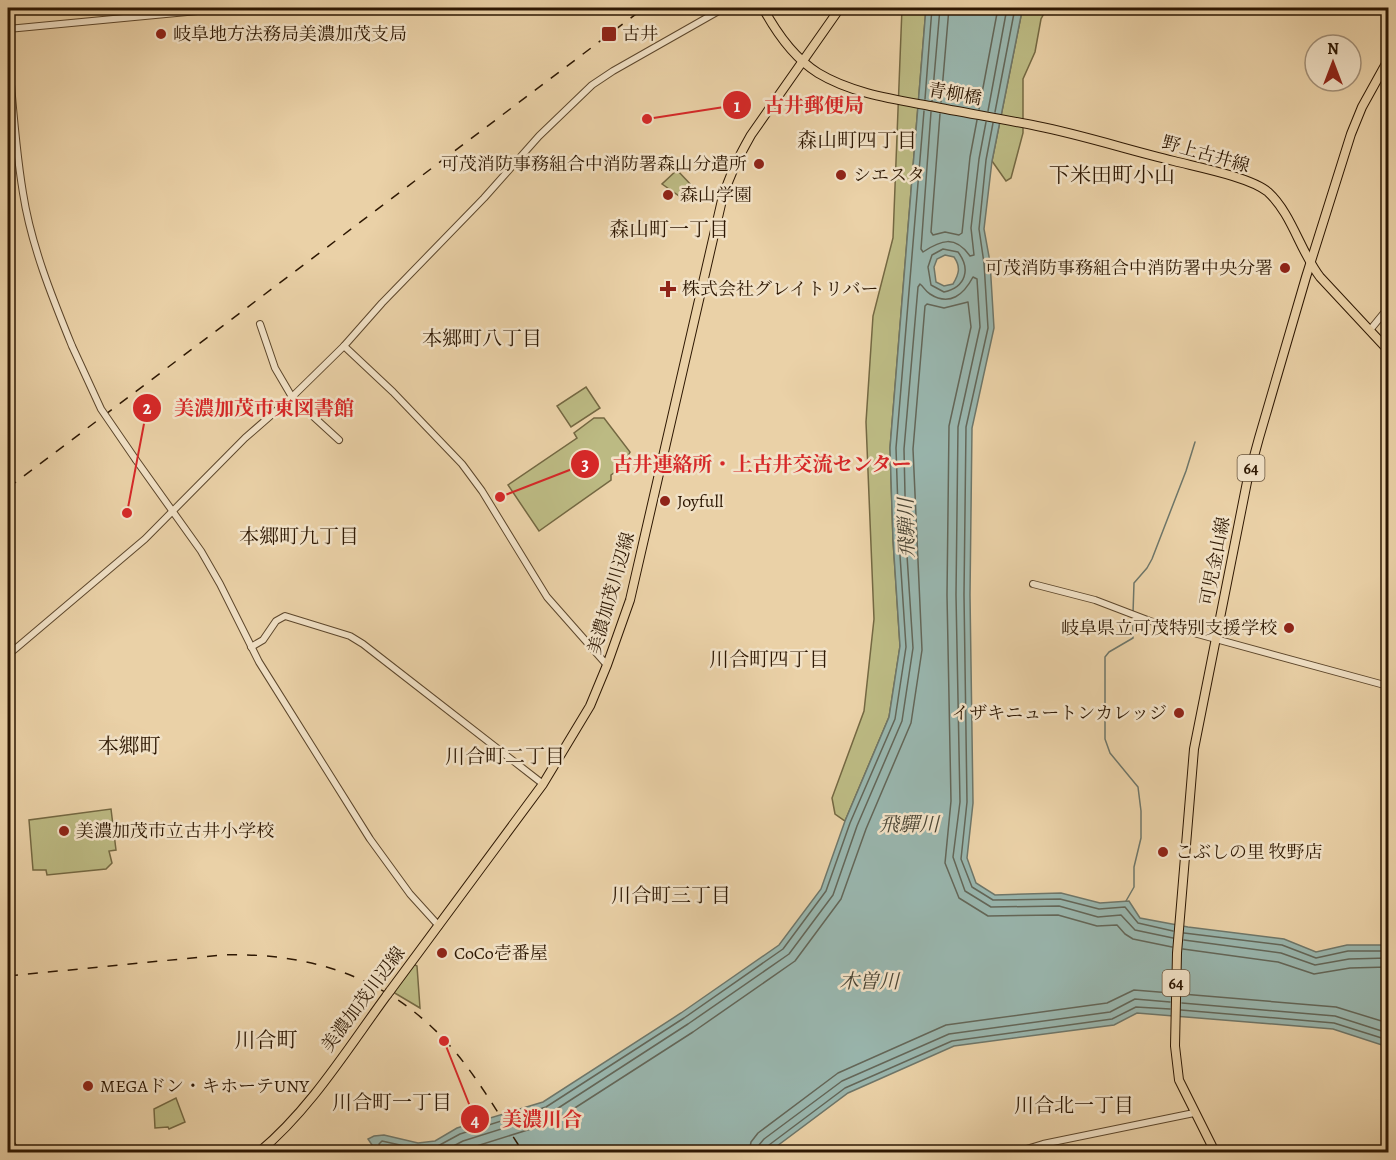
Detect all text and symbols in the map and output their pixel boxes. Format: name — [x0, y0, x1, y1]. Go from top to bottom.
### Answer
place label: 岐阜地方法務局美濃加茂支局 — [173, 22, 407, 46]
place label: 古井 — [622, 22, 658, 46]
marker: 古井 — [600, 25, 618, 43]
marker: 岐阜地方法務局美濃加茂支局 — [154, 27, 168, 41]
north arrow — [1303, 33, 1363, 93]
text: N — [1327, 38, 1339, 60]
street label: 青柳橋 — [926, 77, 984, 111]
callout: 古井郵便局 — [722, 86, 876, 124]
text: 古井郵便局 — [764, 92, 864, 119]
text: 1 — [734, 94, 741, 118]
district label: 森山町四丁目 — [797, 127, 917, 154]
street label: 野上古井線 — [1159, 130, 1253, 178]
place label: 可茂消防事務組合中消防署森山分遣所 — [441, 152, 747, 176]
marker: 可茂消防事務組合中消防署森山分遣所 — [752, 157, 766, 171]
district label: 下米田町小山 — [1049, 161, 1175, 189]
place label: シエスタ — [853, 163, 925, 187]
marker: シエスタ — [834, 168, 848, 182]
place label: 森山学園 — [680, 183, 752, 207]
marker: 森山学園 — [661, 188, 675, 202]
district label: 森山町一丁目 — [609, 216, 729, 243]
place label: 可茂消防事務組合中消防署中央分署 — [985, 256, 1273, 280]
marker: 可茂消防事務組合中消防署中央分署 — [1278, 261, 1292, 275]
place label: 株式会社グレイトリバー — [682, 277, 879, 301]
marker: 株式会社グレイトリバー — [659, 280, 677, 298]
district label: 本郷町八丁目 — [422, 325, 542, 352]
callout: 美濃加茂市東図書館 — [132, 389, 366, 427]
text: 美濃加茂市東図書館 — [174, 395, 354, 422]
text: 2 — [143, 396, 152, 420]
callout: 古井連絡所・上古井交流センター — [570, 445, 924, 483]
text: 古井連絡所・上古井交流センター — [612, 451, 912, 478]
text: 3 — [581, 452, 589, 476]
road number: 64 — [1238, 455, 1264, 481]
place label: Joyfull — [677, 489, 724, 513]
marker: Joyfull — [658, 494, 672, 508]
water label: 飛騨川 — [892, 496, 921, 558]
street label: 可児金山線 — [1195, 515, 1235, 607]
district label: 本郷町九丁目 — [239, 523, 359, 550]
street label: 美濃加茂川辺線 — [582, 529, 640, 657]
place label: 岐阜県立可茂特別支援学校 — [1061, 616, 1277, 640]
marker: 岐阜県立可茂特別支援学校 — [1282, 621, 1296, 635]
district label: 川合町四丁目 — [709, 646, 829, 673]
place label: イザキニュートンカレッジ — [951, 701, 1167, 725]
marker: イザキニュートンカレッジ — [1172, 706, 1186, 720]
district label: 本郷町 — [98, 732, 161, 760]
district label: 川合町二丁目 — [445, 743, 565, 770]
water label: 飛驒川 — [879, 811, 941, 838]
place label: 美濃加茂市立古井小学校 — [76, 819, 274, 843]
marker: 美濃加茂市立古井小学校 — [57, 824, 71, 838]
place label: こぶしの里 牧野店 — [1175, 840, 1323, 864]
marker: こぶしの里 牧野店 — [1156, 845, 1170, 859]
district label: 川合町三丁目 — [611, 882, 731, 909]
street label: 美濃加茂川辺線 — [316, 941, 410, 1057]
place label: CoCo壱番屋 — [454, 941, 548, 965]
marker: CoCo壱番屋 — [435, 946, 449, 960]
water label: 木曽川 — [839, 968, 901, 995]
road number: 64 — [1162, 970, 1190, 996]
district label: 川合町 — [235, 1026, 298, 1054]
place label: MEGAドン・キホーテUNY — [100, 1074, 310, 1098]
marker: MEGAドン・キホーテUNY — [81, 1079, 95, 1093]
district label: 川合町一丁目 — [332, 1089, 452, 1116]
district label: 川合北一丁目 — [1014, 1092, 1134, 1119]
callout: 美濃川合 — [460, 1100, 594, 1138]
text: 美濃川合 — [502, 1106, 582, 1133]
text: 4 — [471, 1108, 480, 1132]

